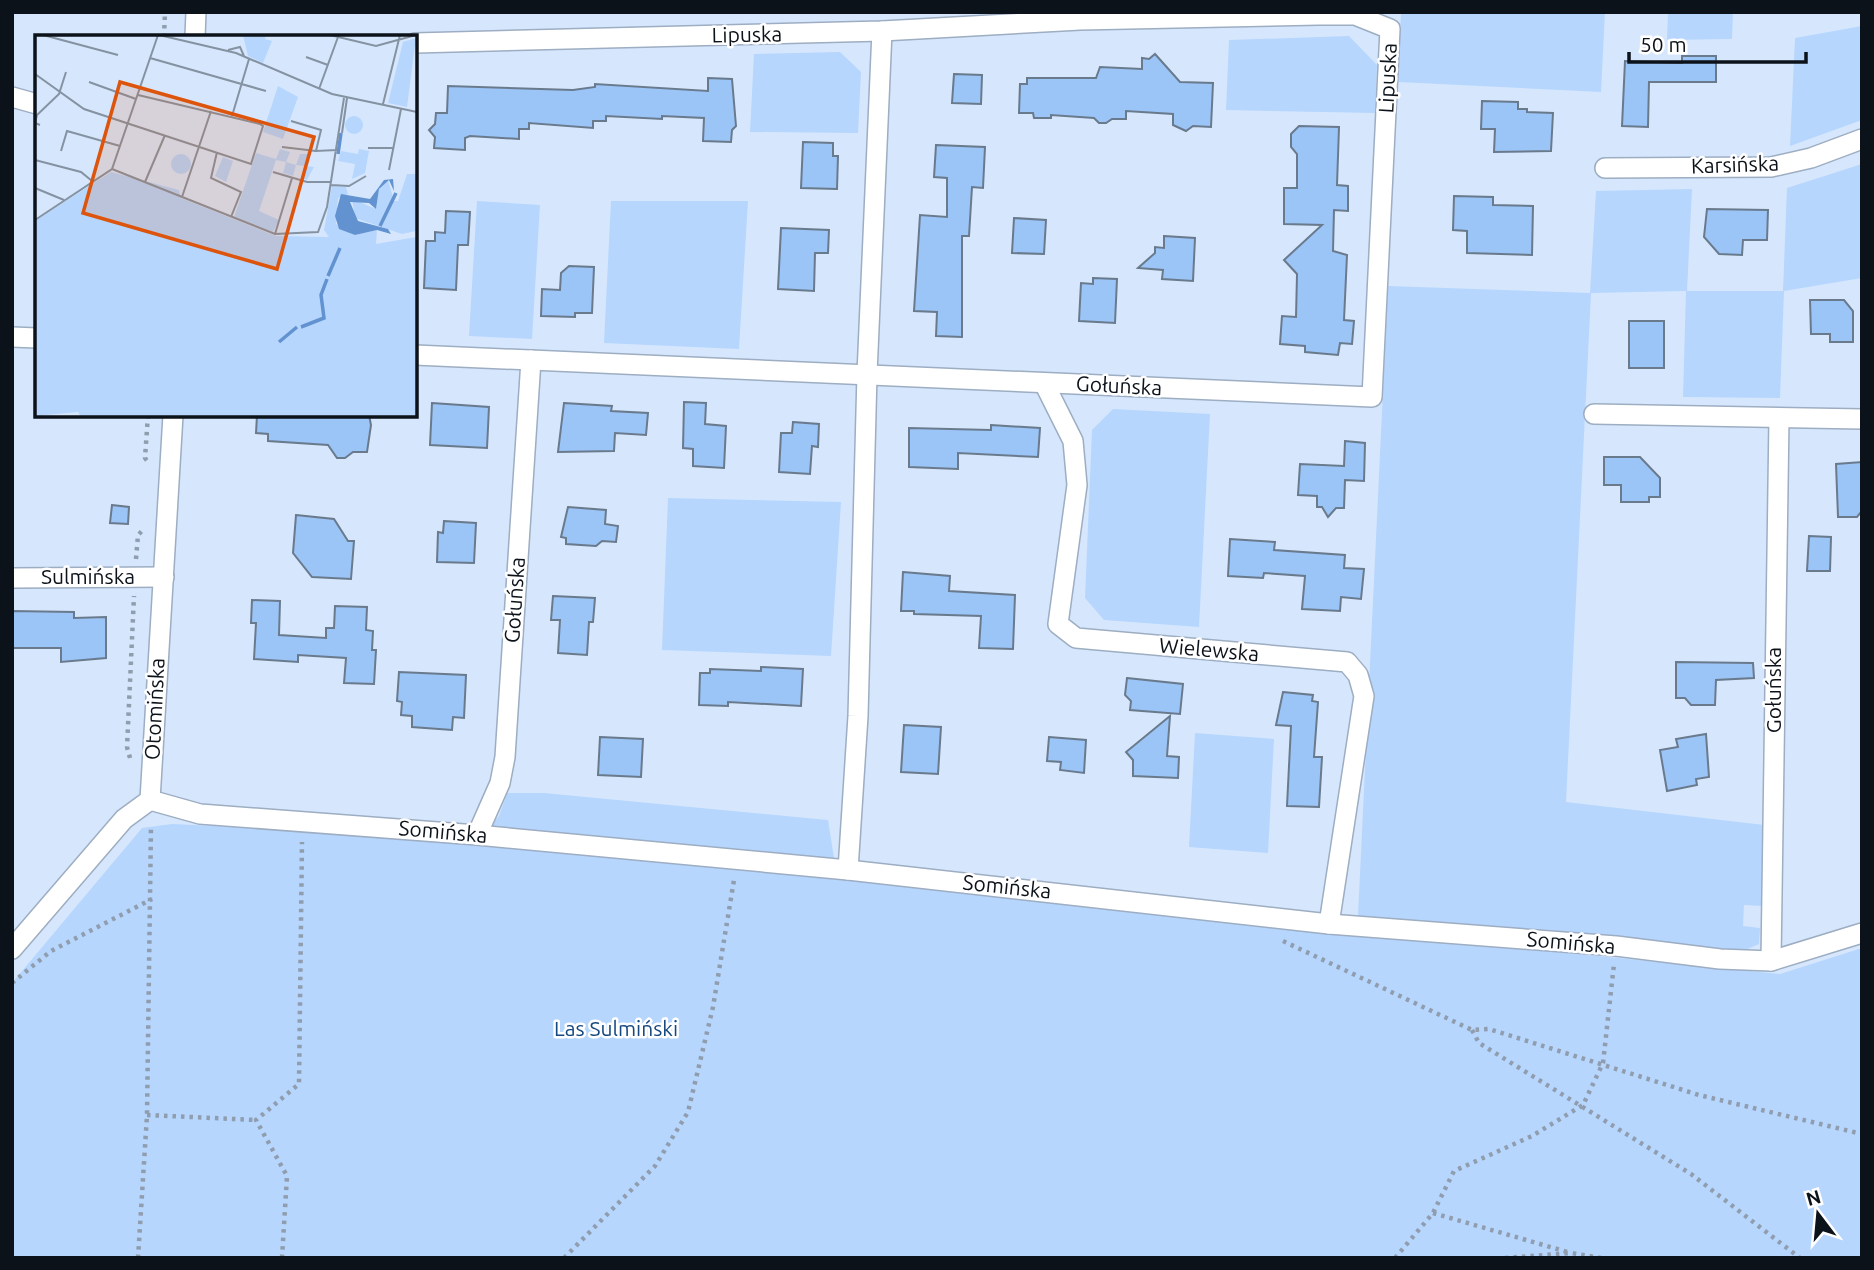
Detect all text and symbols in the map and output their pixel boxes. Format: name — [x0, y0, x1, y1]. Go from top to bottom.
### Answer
street label: Lipuska — [711, 21, 782, 47]
scale bar — [1629, 21, 1806, 65]
text: 50 m — [1640, 32, 1687, 56]
inset map — [35, 35, 416, 416]
street label: Lipuska — [1373, 42, 1401, 114]
street label: Karsińska — [1690, 150, 1779, 178]
street label: Gołuńska — [1075, 371, 1163, 399]
street label: Gołuńska — [499, 556, 529, 644]
street label: Sulmińska — [41, 564, 135, 588]
street label: Wielewska — [1158, 633, 1260, 665]
street label: Gołuńska — [1761, 647, 1785, 733]
street label: Otomińska — [139, 657, 169, 761]
street label: Somińska — [398, 815, 488, 847]
street label: Somińska — [962, 869, 1053, 903]
street label: Somińska — [1526, 926, 1616, 958]
park label: Las Sulmiński — [554, 1016, 678, 1040]
north arrow — [1783, 1179, 1853, 1249]
text: N — [1803, 1185, 1823, 1210]

